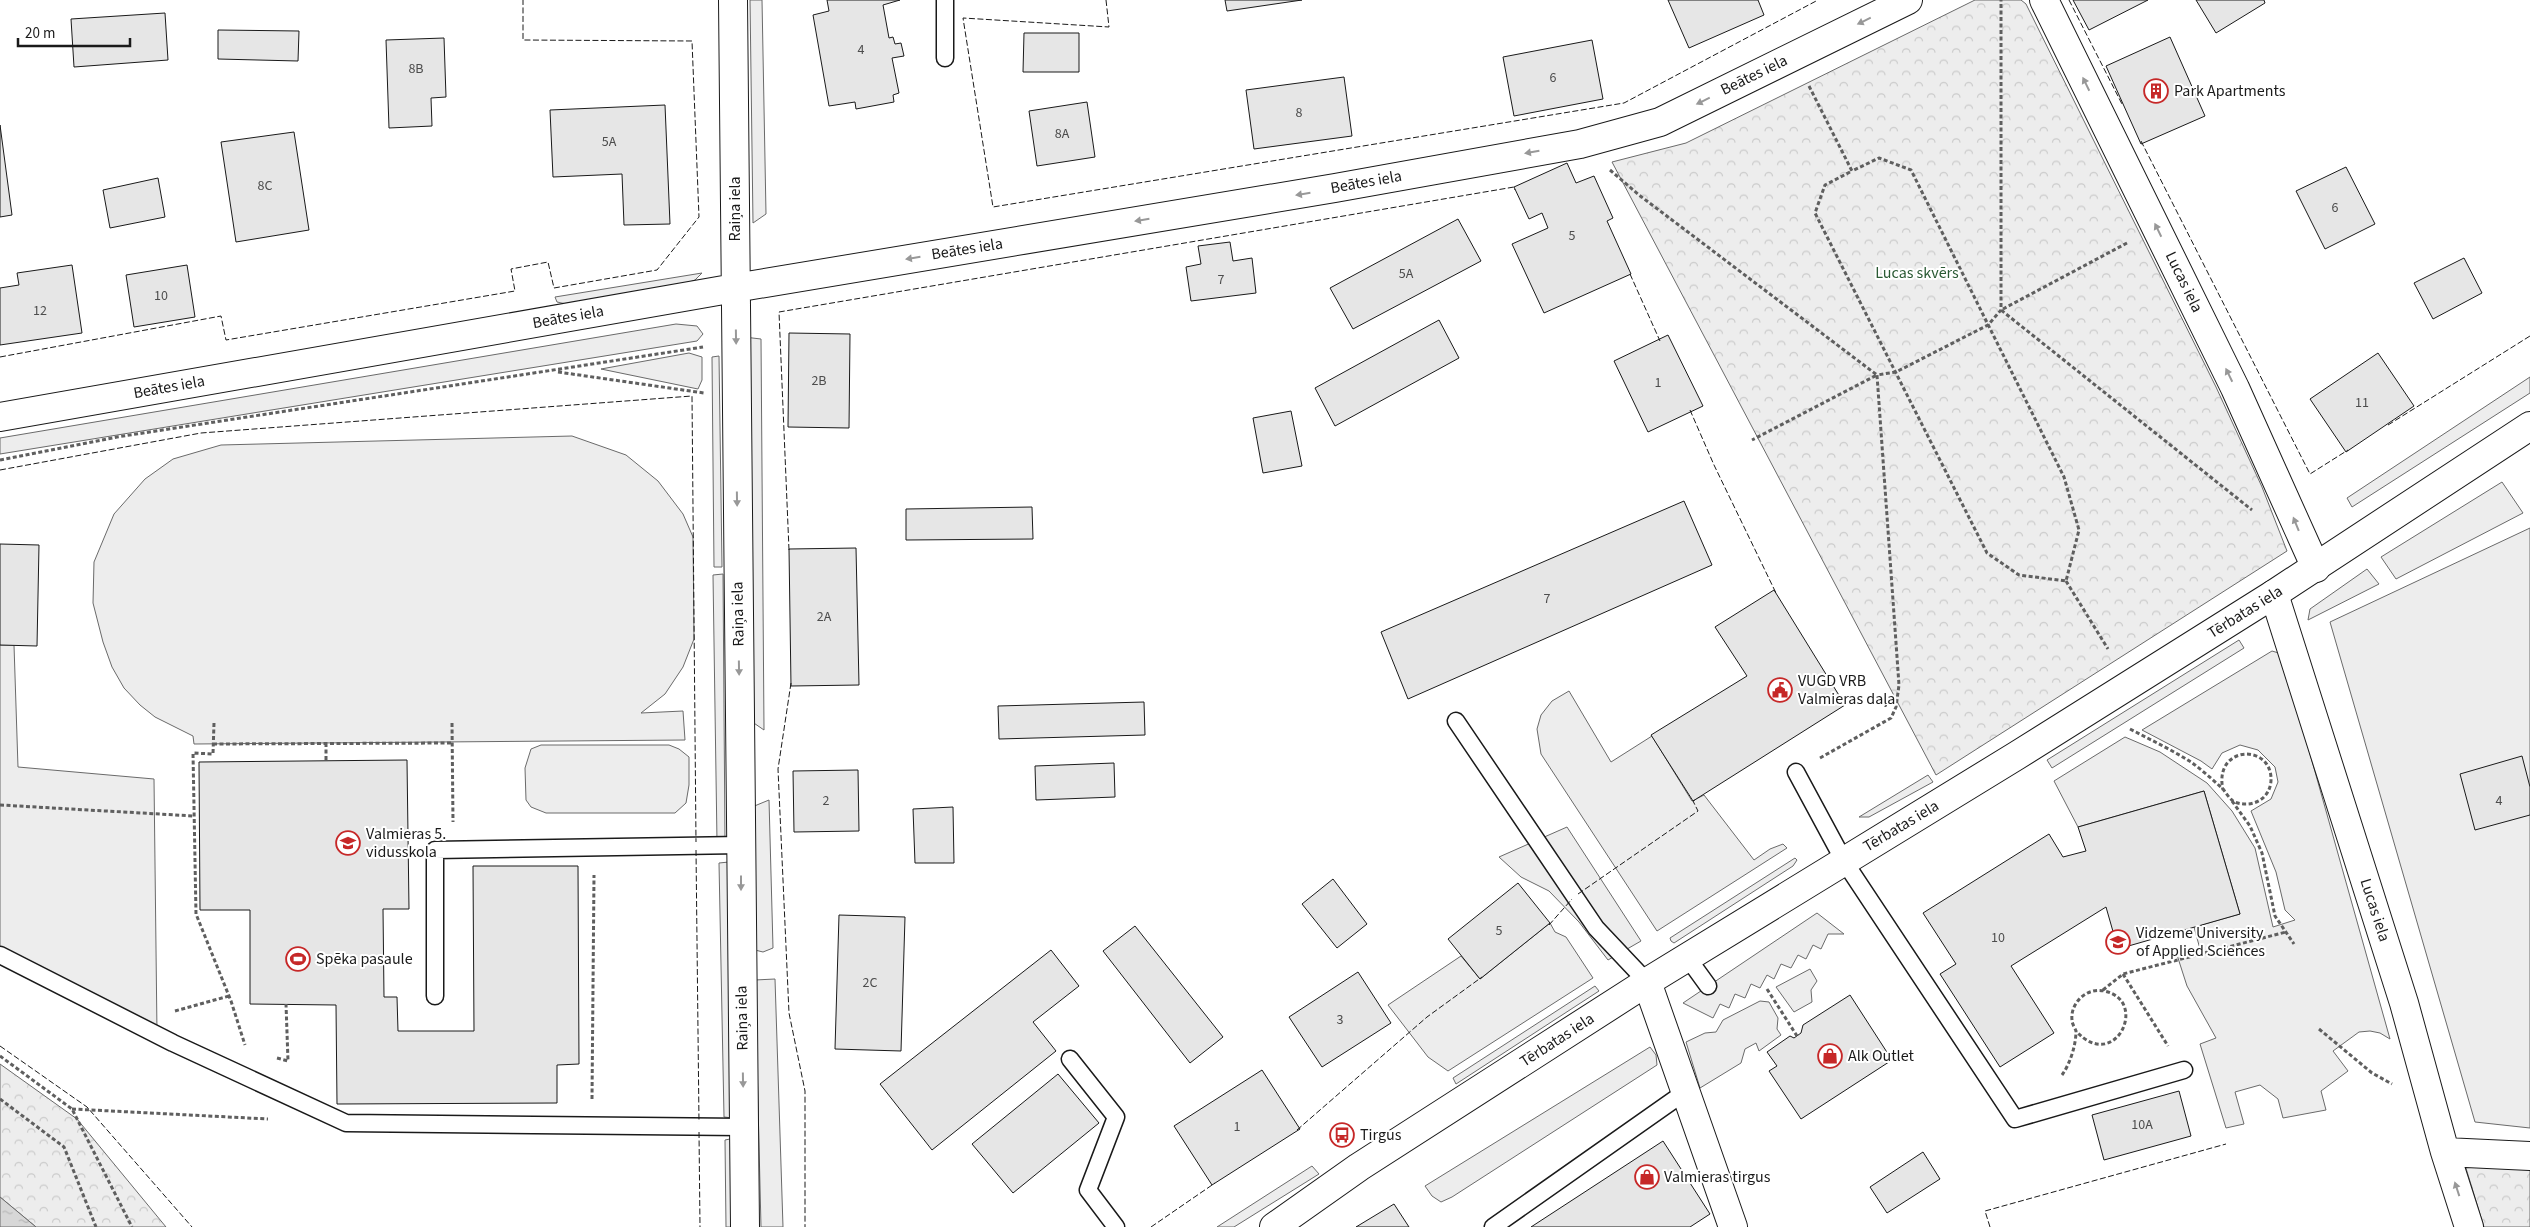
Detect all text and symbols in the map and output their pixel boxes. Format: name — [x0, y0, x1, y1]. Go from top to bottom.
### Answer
scale bar — [18, 15, 130, 47]
one-way arrow — [1857, 18, 1871, 26]
text: 20 m — [25, 23, 55, 44]
house number: 4 — [858, 40, 865, 60]
street label: Beātes iela — [1717, 49, 1791, 101]
house number: 8B — [408, 59, 424, 79]
house number: 6 — [1550, 68, 1557, 88]
one-way arrow — [2082, 77, 2090, 91]
building icon: Park Apartments — [2143, 78, 2169, 104]
place label: Park Apartments — [2174, 80, 2286, 102]
one-way arrow — [1695, 97, 1710, 105]
house number: 8 — [1296, 103, 1303, 123]
house number: 8A — [1055, 124, 1070, 144]
house number: 5A — [602, 132, 617, 152]
one-way arrow — [1523, 149, 1539, 157]
street label: Beātes iela — [1329, 165, 1403, 199]
house number: 8C — [258, 176, 272, 196]
street label: Raiņa iela — [724, 176, 746, 242]
one-way arrow — [1294, 190, 1310, 198]
house number: 6 — [2332, 198, 2339, 218]
one-way arrow — [1134, 217, 1150, 225]
one-way arrow — [2153, 223, 2161, 237]
house number: 5 — [1569, 226, 1576, 246]
street label: Beātes iela — [930, 233, 1004, 265]
street label: Lucas iela — [2160, 248, 2208, 316]
one-way arrow — [905, 255, 921, 263]
park label: Lucas skvērs — [1875, 262, 1959, 284]
house number: 5A — [1399, 264, 1414, 284]
house number: 7 — [1218, 270, 1225, 290]
house number: 10 — [154, 286, 168, 306]
street label: Beātes iela — [531, 300, 605, 334]
house number: 12 — [33, 301, 47, 321]
one-way arrow — [732, 329, 740, 345]
one-way arrow — [2225, 368, 2234, 383]
street label: Beātes iela — [132, 370, 206, 404]
house number: 2B — [811, 371, 827, 391]
house number: 1 — [1655, 373, 1662, 393]
house number: 11 — [2355, 393, 2369, 413]
one-way arrow — [733, 491, 741, 507]
one-way arrow — [2292, 516, 2299, 531]
street label: Tērbatas iela — [2203, 580, 2287, 644]
street label: Raiņa iela — [726, 581, 750, 647]
house number: 7 — [1544, 589, 1551, 609]
house number: 2A — [817, 607, 832, 627]
one-way arrow — [735, 660, 743, 676]
place label: VUGD VRB Valmieras daļa — [1798, 670, 1895, 710]
public building icon: VUGD VRB Valmieras daļa — [1767, 677, 1793, 703]
house number: 2 — [823, 791, 830, 811]
house number: 4 — [2496, 791, 2503, 811]
street label: Tērbatas iela — [1859, 795, 1943, 857]
place label: Valmieras 5. vidusskola — [366, 823, 446, 863]
school or university icon: Valmieras 5. vidusskola — [335, 830, 361, 856]
one-way arrow — [737, 875, 745, 891]
street label: Lucas iela — [2354, 875, 2396, 945]
house number: 5 — [1496, 921, 1503, 941]
place label: Vidzeme University of Applied Sciences — [2136, 922, 2265, 962]
house number: 10 — [1991, 928, 2005, 948]
school or university icon: Vidzeme University of Applied Sciences — [2105, 929, 2131, 955]
sports icon: Spēka pasaule — [285, 946, 311, 972]
place label: Spēka pasaule — [316, 948, 413, 970]
house number: 2C — [863, 973, 877, 993]
street label: Raiņa iela — [730, 985, 754, 1051]
street label: Tērbatas iela — [1516, 1008, 1598, 1072]
house number: 3 — [1337, 1010, 1344, 1030]
shop icon: Alk Outlet — [1817, 1043, 1843, 1069]
place label: Alk Outlet — [1848, 1045, 1914, 1067]
one-way arrow — [739, 1073, 747, 1089]
house number: 10A — [2131, 1115, 2153, 1135]
house number: 1 — [1234, 1117, 1241, 1137]
bus stop icon: Tirgus — [1329, 1122, 1355, 1148]
place label: Tirgus — [1360, 1124, 1402, 1146]
shop icon: Valmieras tirgus — [1634, 1164, 1660, 1190]
place label: Valmieras tirgus — [1664, 1166, 1771, 1188]
one-way arrow — [2453, 1182, 2461, 1197]

